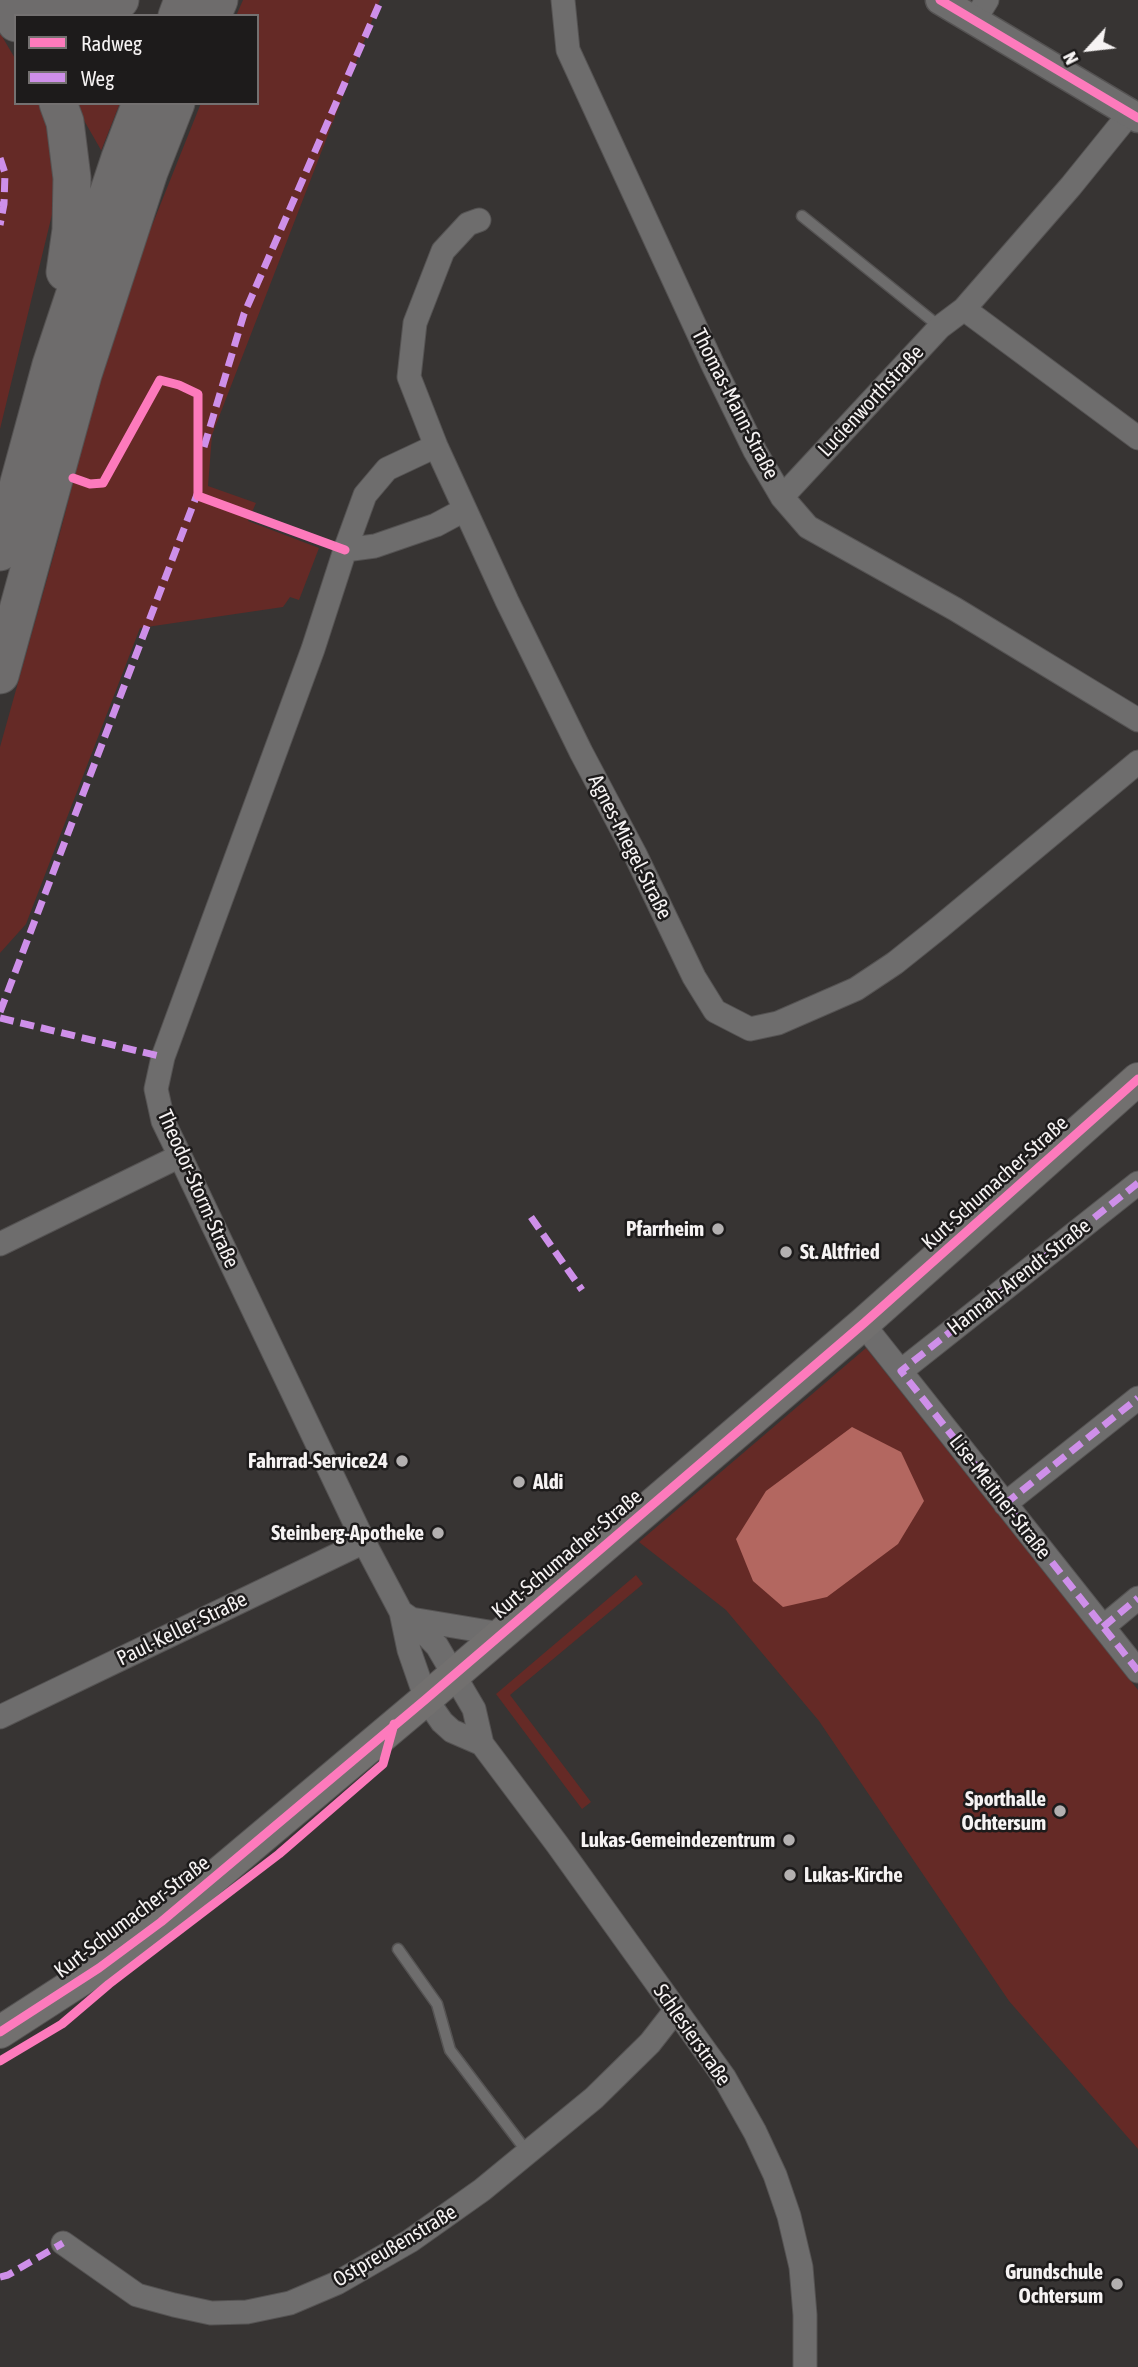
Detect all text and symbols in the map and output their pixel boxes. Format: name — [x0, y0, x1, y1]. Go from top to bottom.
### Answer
legend — [14, 14, 259, 105]
north arrow — [1054, 14, 1124, 84]
text: Radweg — [81, 31, 142, 55]
text: N — [1058, 49, 1083, 69]
text: Weg — [81, 66, 114, 90]
street label: Thomas-Mann-Straße — [686, 324, 784, 484]
street label: Lucienworthstraße — [813, 340, 929, 462]
street label: Agnes-Miegel-Straße — [583, 770, 677, 924]
street label: Theodor-Storm-Straße — [152, 1106, 244, 1272]
street label: Kurt-Schumacher-Straße — [917, 1111, 1073, 1255]
street label: Hannah-Arendt-Straße — [942, 1213, 1096, 1341]
place label: Pfarrheim — [626, 1216, 704, 1242]
marker: Pfarrheim — [710, 1221, 726, 1237]
place label: St. Altfried — [800, 1239, 880, 1265]
marker: St. Altfried — [778, 1244, 794, 1260]
street label: Lise-Meitner-Straße — [944, 1430, 1056, 1564]
place label: Fahrrad-Service24 — [248, 1448, 388, 1474]
marker: Fahrrad-Service24 — [394, 1453, 410, 1469]
place label: Aldi — [533, 1469, 563, 1495]
marker: Aldi — [511, 1474, 527, 1490]
street label: Kurt-Schumacher-Straße — [487, 1484, 647, 1624]
place label: Steinberg-Apotheke — [271, 1520, 424, 1546]
marker: Steinberg-Apotheke — [430, 1525, 446, 1541]
street label: Paul-Keller-Straße — [113, 1587, 251, 1671]
place label: Sporthalle Ochtersum — [962, 1786, 1046, 1836]
marker: Sporthalle Ochtersum — [1052, 1803, 1068, 1819]
place label: Lukas-Gemeindezentrum — [581, 1827, 775, 1853]
marker: Lukas-Gemeindezentrum — [781, 1832, 797, 1848]
street label: Kurt-Schumacher-Straße — [49, 1850, 215, 1984]
place label: Lukas-Kirche — [804, 1862, 903, 1888]
marker: Lukas-Kirche — [782, 1867, 798, 1883]
street label: Schlesierstraße — [648, 1979, 736, 2091]
street label: Ostpreußenstraße — [329, 2199, 461, 2293]
place label: Grundschule Ochtersum — [1005, 2259, 1103, 2309]
marker: Grundschule Ochtersum — [1109, 2276, 1125, 2292]

